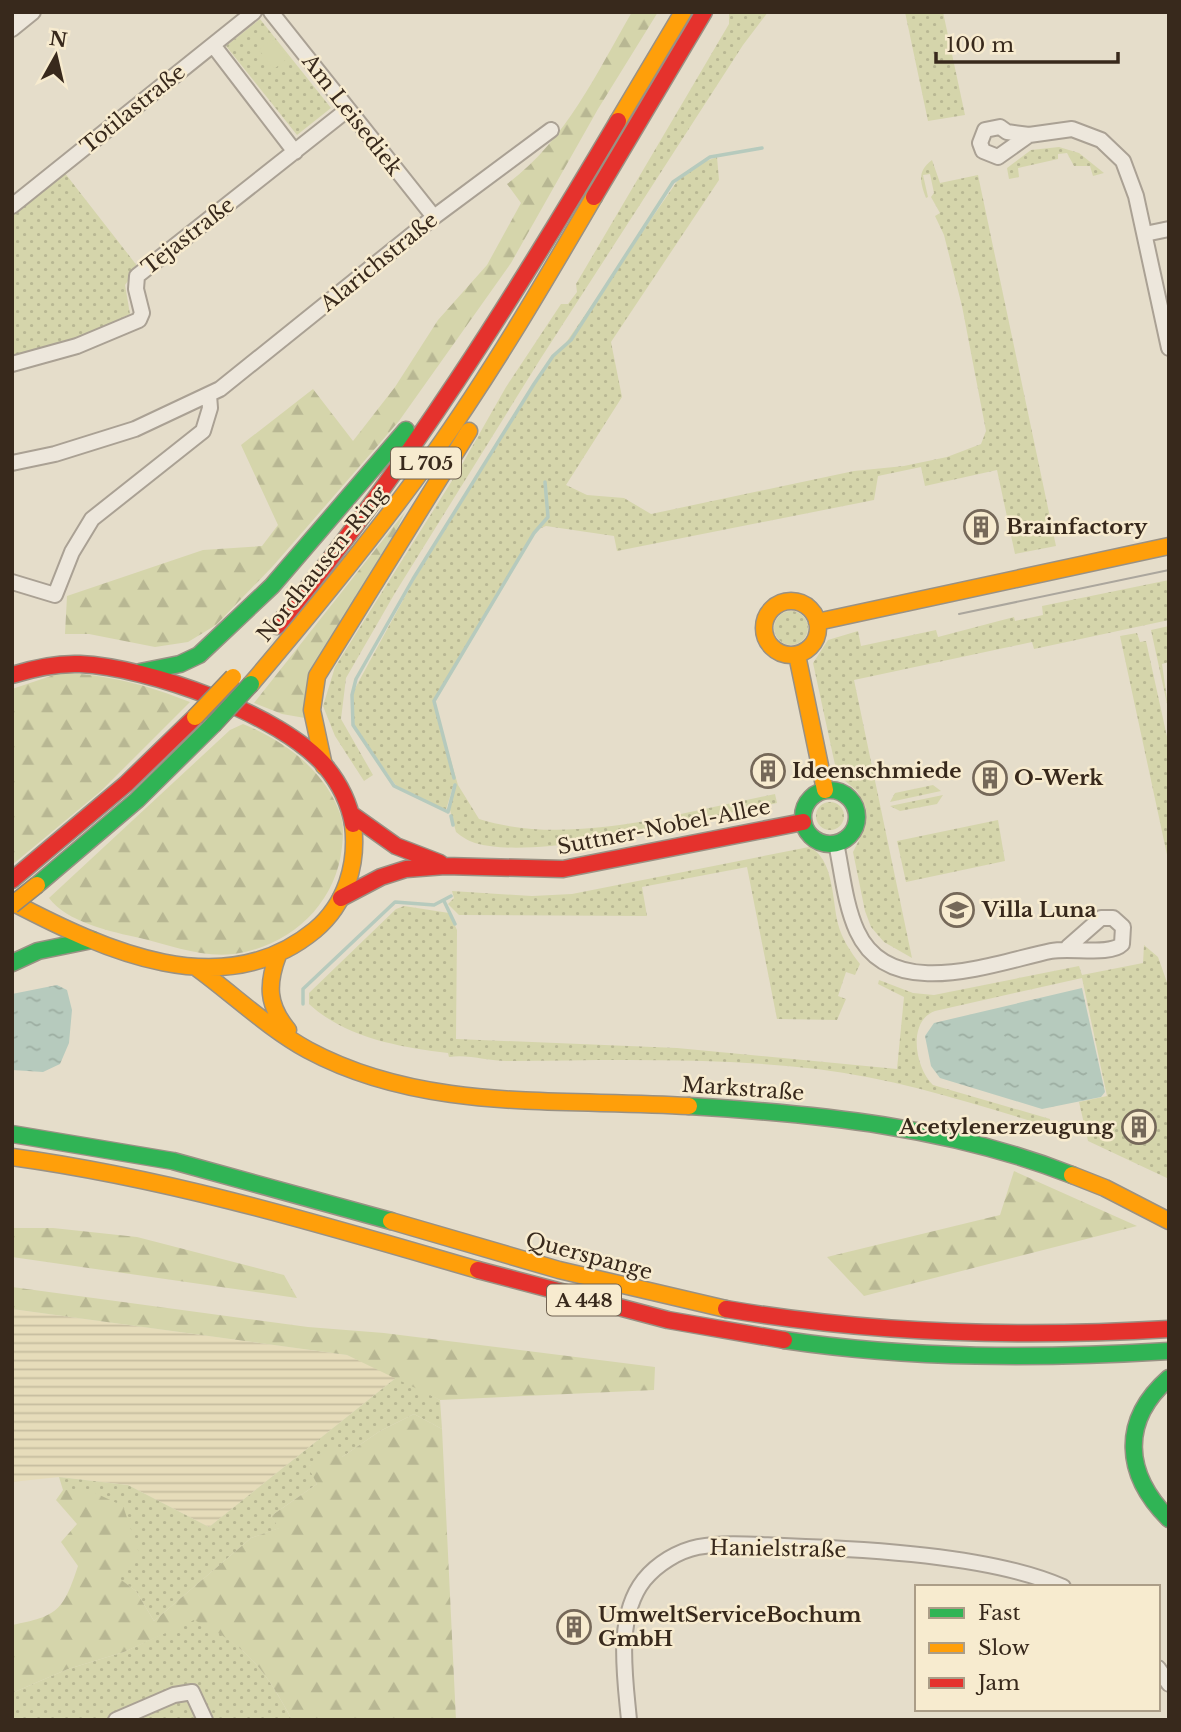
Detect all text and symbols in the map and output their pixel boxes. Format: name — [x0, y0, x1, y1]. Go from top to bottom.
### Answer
north arrow — [21, 21, 91, 91]
scale bar — [936, 21, 1118, 65]
text: N — [48, 27, 69, 52]
text: 100 m — [946, 32, 1014, 58]
street label: Am Leisediek — [296, 48, 408, 181]
street label: Totilastraße — [75, 59, 191, 159]
street label: Tejastraße — [137, 192, 239, 280]
street label: Alarichstraße — [314, 207, 443, 318]
road number: L 705 — [391, 447, 461, 478]
street label: Nordhausen-Ring — [251, 481, 393, 647]
building icon: Brainfactory — [962, 508, 1000, 546]
place label: Brainfactory — [1006, 514, 1148, 540]
building icon: Ideenschmiede — [749, 752, 787, 790]
place label: Ideenschmiede — [792, 758, 962, 784]
building icon: O-Werk — [971, 759, 1009, 797]
place label: O-Werk — [1014, 765, 1104, 791]
street label: Suttner-Nobel-Allee — [555, 794, 773, 860]
school or university icon: Villa Luna — [938, 891, 976, 929]
place label: Villa Luna — [981, 897, 1097, 923]
street label: Markstraße — [681, 1072, 805, 1106]
building icon: Acetylenerzeugung — [1120, 1108, 1158, 1146]
place label: Acetylenerzeugung — [898, 1114, 1115, 1140]
street label: Querspange — [523, 1227, 655, 1285]
road number: A 448 — [547, 1284, 621, 1316]
street label: Hanielstraße — [709, 1535, 847, 1563]
legend — [915, 1585, 1160, 1711]
text: Fast — [978, 1600, 1020, 1626]
place label: UmweltServiceBochum GmbH — [598, 1602, 862, 1652]
building icon: UmweltServiceBochum GmbH — [555, 1608, 593, 1646]
text: Slow — [978, 1635, 1030, 1661]
text: Jam — [975, 1670, 1020, 1696]

